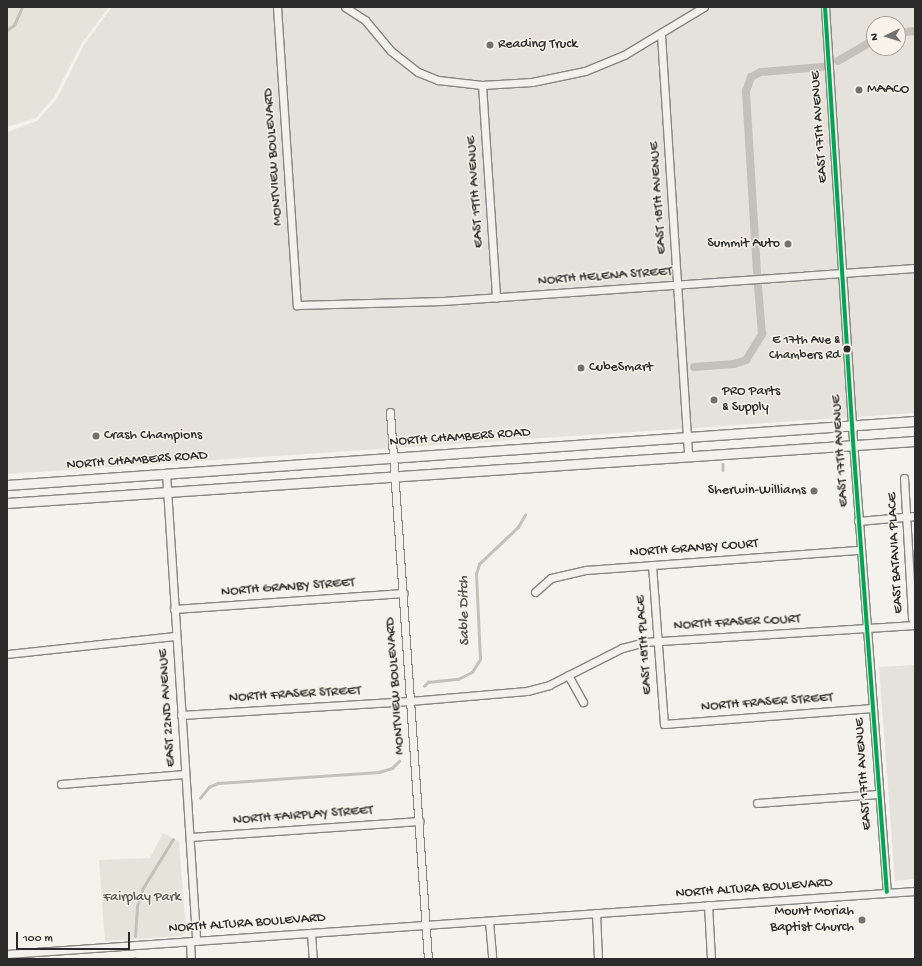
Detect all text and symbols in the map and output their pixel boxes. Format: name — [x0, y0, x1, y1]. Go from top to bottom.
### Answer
north arrow — [866, 16, 906, 56]
text: N — [869, 33, 881, 41]
place label: Reading Truck — [498, 37, 577, 53]
marker: Reading Truck — [485, 40, 495, 50]
street label: EAST 17TH AVENUE — [808, 70, 832, 184]
place label: MAACO — [867, 82, 909, 98]
marker: MAACO — [854, 85, 864, 95]
street label: MONTVIEW BOULEVARD — [261, 88, 287, 226]
street label: EAST 19TH AVENUE — [464, 135, 488, 249]
street label: EAST 18TH AVENUE — [647, 141, 671, 255]
place label: Summit Auto — [707, 236, 780, 252]
marker: Summit Auto — [783, 239, 793, 249]
street label: NORTH HELENA STREET — [537, 264, 673, 290]
place label: E 17th Ave & Chambers Rd — [769, 334, 840, 365]
marker: E 17th Ave & Chambers Rd — [842, 344, 852, 354]
place label: CubeSmart — [589, 360, 653, 376]
marker: CubeSmart — [576, 363, 586, 373]
place label: PRO Parts & Supply — [722, 384, 780, 416]
street label: EAST 17TH AVENUE — [829, 394, 853, 508]
marker: PRO Parts & Supply — [709, 395, 719, 405]
street label: NORTH CHAMBERS ROAD — [389, 425, 531, 451]
place label: Crash Champions — [104, 428, 202, 444]
marker: Crash Champions — [91, 431, 101, 441]
street label: NORTH CHAMBERS ROAD — [66, 448, 208, 474]
place label: Sherwin-Williams — [708, 483, 806, 499]
marker: Sherwin-Williams — [809, 486, 819, 496]
street label: EAST BATAVIA PLACE — [884, 492, 908, 614]
street label: NORTH GRANBY COURT — [629, 536, 759, 562]
street label: NORTH GRANBY STREET — [220, 575, 356, 601]
water label: Sable Ditch — [455, 576, 475, 646]
street label: EAST 18TH PLACE — [633, 595, 657, 695]
street label: NORTH FRASER COURT — [673, 611, 801, 635]
street label: MONTVIEW BOULEVARD — [383, 617, 409, 755]
street label: EAST 22ND AVENUE — [155, 648, 181, 768]
street label: NORTH FRASER STREET — [229, 683, 361, 707]
street label: NORTH FRASER STREET — [700, 690, 834, 716]
street label: EAST 17TH AVENUE — [852, 717, 876, 831]
street label: NORTH FAIRPLAY STREET — [232, 803, 374, 829]
street label: NORTH ALTURA BOULEVARD — [675, 875, 833, 903]
park label: Fairplay Park — [103, 890, 181, 906]
place label: Mount Moriah Baptist Church — [770, 904, 854, 936]
street label: NORTH ALTURA BOULEVARD — [168, 910, 326, 938]
marker: Mount Moriah Baptist Church — [857, 915, 867, 925]
scale bar — [18, 924, 132, 950]
text: 100 m — [23, 932, 53, 946]

